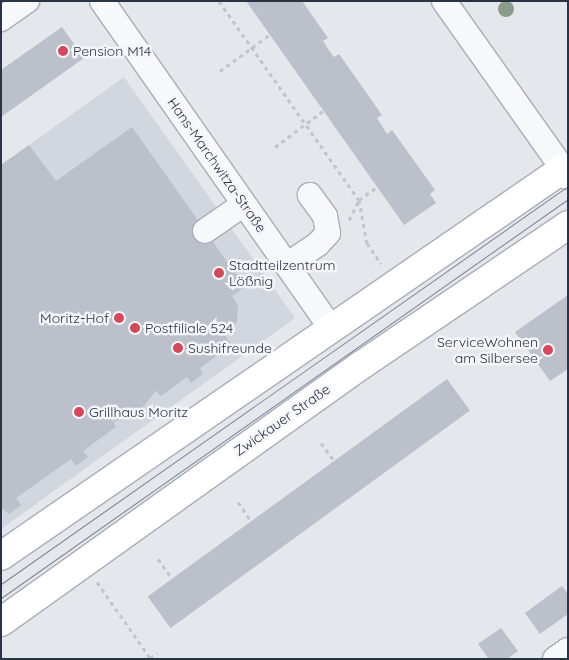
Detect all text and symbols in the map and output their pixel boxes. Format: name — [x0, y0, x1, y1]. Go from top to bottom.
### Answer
place label: Pension M14 — [73, 43, 151, 59]
marker: Pension M14 — [57, 45, 69, 57]
street label: Hans-Marchwitza-Straße — [164, 94, 270, 236]
place label: Stadtteilzentrum Lößnig — [229, 257, 336, 290]
marker: Stadtteilzentrum Lößnig — [213, 267, 225, 279]
place label: Moritz-Hof — [40, 310, 109, 326]
marker: Moritz-Hof — [113, 312, 125, 324]
place label: Postfiliale 524 — [145, 320, 233, 336]
marker: Postfiliale 524 — [129, 322, 141, 334]
place label: ServiceWohnen am Silbersee — [437, 334, 538, 367]
place label: Sushifreunde — [188, 340, 272, 356]
marker: Sushifreunde — [172, 342, 184, 354]
marker: ServiceWohnen am Silbersee — [542, 344, 554, 356]
street label: Zwickauer Straße — [231, 381, 333, 459]
place label: Grillhaus Moritz — [89, 404, 188, 420]
marker: Grillhaus Moritz — [73, 406, 85, 418]

